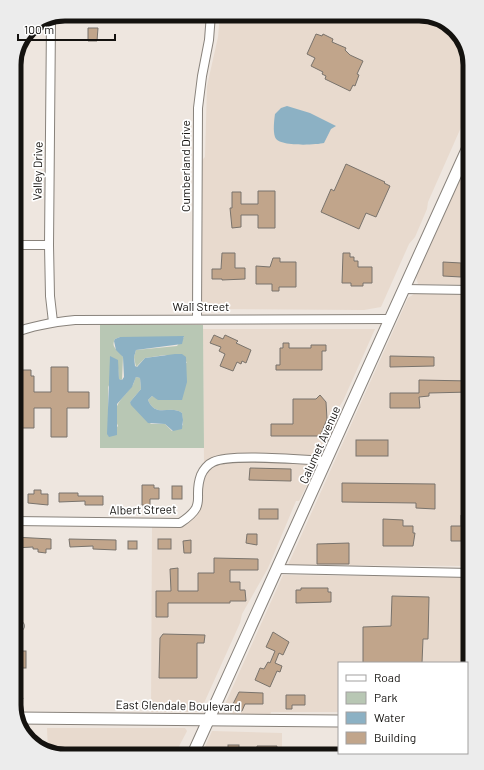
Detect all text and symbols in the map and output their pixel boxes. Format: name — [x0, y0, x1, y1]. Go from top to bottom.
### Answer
scale bar — [18, 16, 115, 42]
text: 100 m — [24, 22, 54, 36]
street label: Cumberland Drive — [178, 120, 192, 212]
street label: Valley Drive — [29, 141, 45, 201]
street label: Wall Street — [173, 299, 229, 313]
street label: Calumet Avenue — [296, 404, 342, 486]
street label: Albert Street — [109, 501, 177, 517]
legend — [338, 662, 468, 754]
text: Road — [374, 670, 401, 684]
text: Park — [374, 690, 398, 704]
street label: East Glendale Boulevard — [115, 697, 241, 713]
text: Water — [374, 710, 406, 724]
text: Building — [374, 730, 416, 744]

